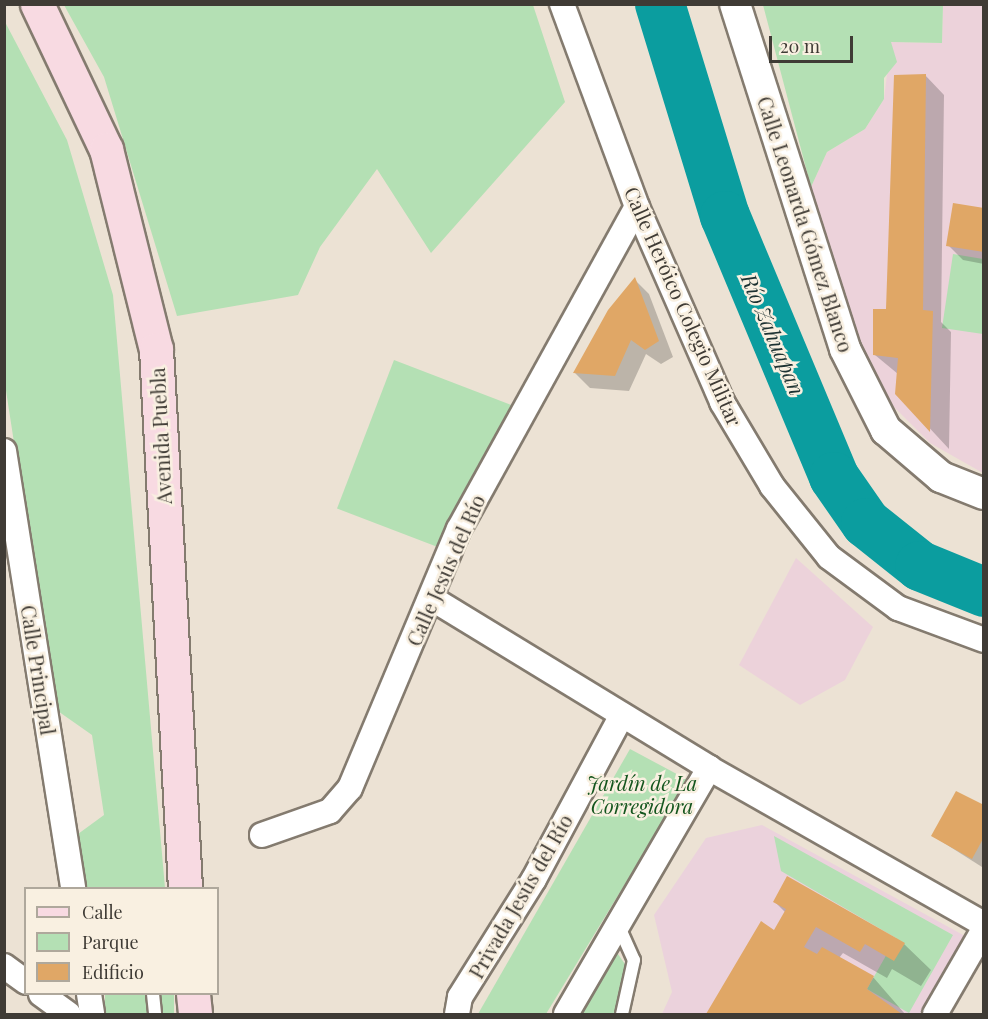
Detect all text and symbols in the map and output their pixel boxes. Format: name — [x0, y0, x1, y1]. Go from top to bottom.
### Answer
scale bar — [772, 24, 856, 62]
text: 20 m — [780, 34, 820, 58]
street label: Calle Leonarda Gómez Blanco — [753, 93, 859, 355]
street label: Calle Heróico Colegio Militar — [620, 183, 748, 429]
water label: Río Zahuapan — [737, 270, 811, 398]
street label: Avenida Puebla — [144, 367, 176, 505]
street label: Calle Jesús del Río — [401, 491, 489, 649]
street label: Calle Principal — [17, 603, 61, 737]
park label: Jardín de La Corregidora — [587, 770, 697, 817]
street label: Privada Jesús del Río — [463, 810, 577, 982]
legend — [24, 887, 219, 995]
text: Calle — [82, 900, 123, 924]
text: Parque — [82, 930, 139, 954]
text: Edificio — [82, 960, 144, 984]

